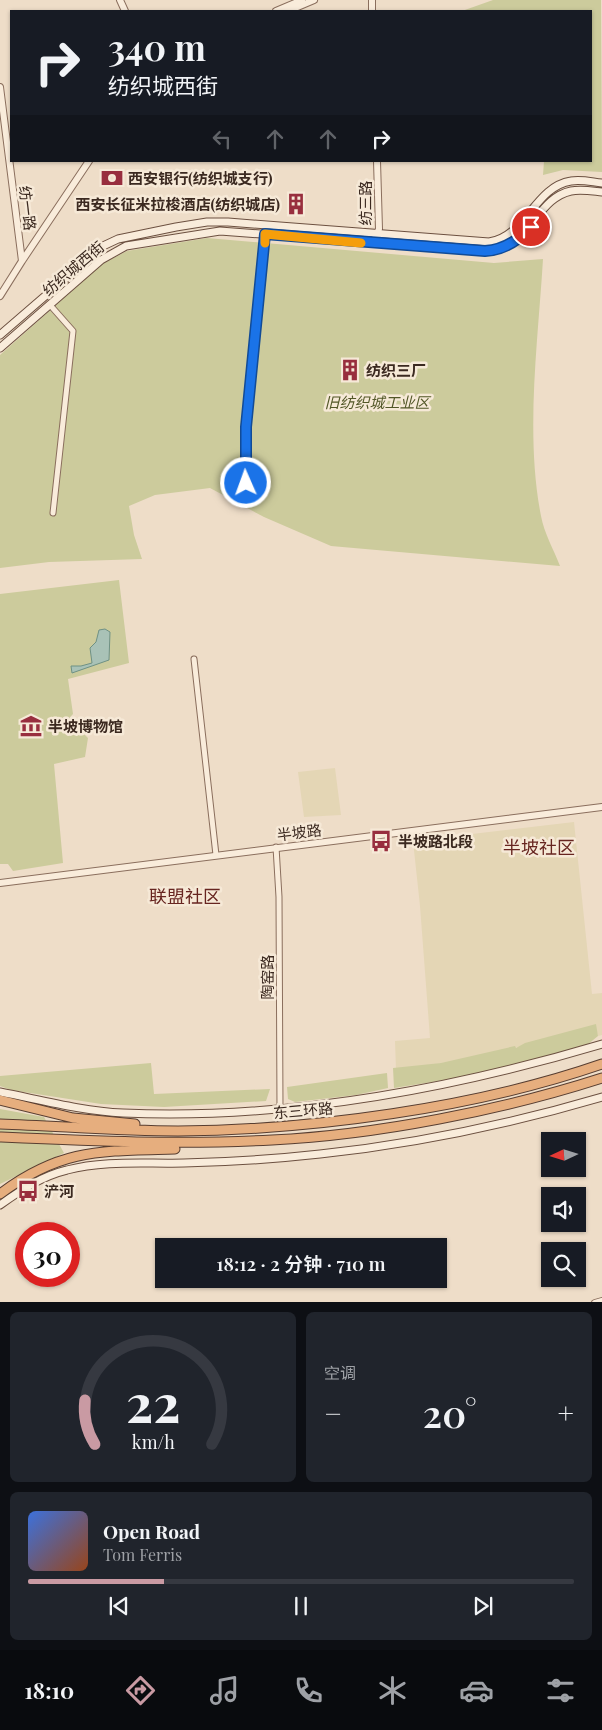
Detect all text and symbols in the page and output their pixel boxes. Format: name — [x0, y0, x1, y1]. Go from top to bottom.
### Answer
text: 340 m — [108, 23, 206, 70]
icon: right — [25, 30, 90, 95]
text: 纺织城西街 — [108, 70, 218, 100]
icon: left — [208, 125, 236, 153]
icon: ahead — [261, 125, 289, 153]
icon: ahead — [314, 125, 342, 153]
icon: right — [367, 125, 395, 153]
bank icon: 西安银行(纺织城支行) — [99, 165, 125, 191]
place label: 西安银行(纺织城支行) — [128, 168, 273, 188]
street label: 纺三路 — [355, 180, 375, 226]
street label: 纺一路 — [15, 184, 41, 232]
building icon: 西安长征米拉梭酒店(纺织城店) — [283, 191, 309, 217]
place label: 西安长征米拉梭酒店(纺织城店) — [75, 194, 280, 214]
pin — [510, 206, 552, 248]
icon: arrive — [517, 213, 545, 241]
street label: 纺织城西街 — [38, 236, 108, 300]
building icon: 纺织三厂 — [337, 357, 363, 383]
place label: 纺织三厂 — [366, 360, 426, 380]
park label: 旧纺织城工业区 — [324, 392, 431, 412]
position arrow — [219, 456, 271, 508]
museum icon: 半坡博物馆 — [18, 713, 44, 739]
place label: 半坡博物馆 — [48, 716, 123, 736]
street label: 半坡路 — [275, 819, 323, 845]
bus stop icon: 半坡路北段 — [368, 828, 394, 854]
place label: 半坡路北段 — [398, 831, 473, 851]
district label: 半坡社区 — [503, 835, 575, 859]
district label: 联盟社区 — [149, 884, 221, 908]
street label: 陶窑路 — [257, 954, 277, 1000]
street label: 东三环路 — [272, 1097, 334, 1123]
north arrow — [541, 1132, 586, 1178]
map controls — [541, 1132, 586, 1287]
bus stop icon: 浐河 — [15, 1178, 41, 1204]
place label: 浐河 — [44, 1181, 74, 1201]
button: sound — [541, 1187, 586, 1232]
speed limit sign: 30 — [15, 1222, 80, 1287]
button: search — [541, 1242, 586, 1287]
text: 18:12 · 2 分钟 · 710 m — [216, 1250, 386, 1276]
text: 空调 — [324, 1362, 356, 1383]
text: 22 — [126, 1367, 180, 1436]
text: 20° — [423, 1387, 477, 1438]
text: − — [324, 1394, 342, 1431]
text: + — [558, 1394, 574, 1431]
text: km/h — [132, 1430, 175, 1453]
text: Open Road — [103, 1518, 200, 1544]
text: Tom Ferris — [103, 1544, 182, 1565]
icon: previous — [105, 1592, 133, 1620]
icon: pause — [287, 1592, 315, 1620]
icon: next — [469, 1592, 497, 1620]
icon: directions — [123, 1673, 158, 1708]
icon: music — [207, 1673, 242, 1708]
icon: phone — [291, 1673, 326, 1708]
icon: climate — [375, 1673, 410, 1708]
icon: car — [459, 1673, 494, 1708]
icon: filters — [543, 1673, 578, 1708]
text: 18:10 — [24, 1675, 74, 1705]

